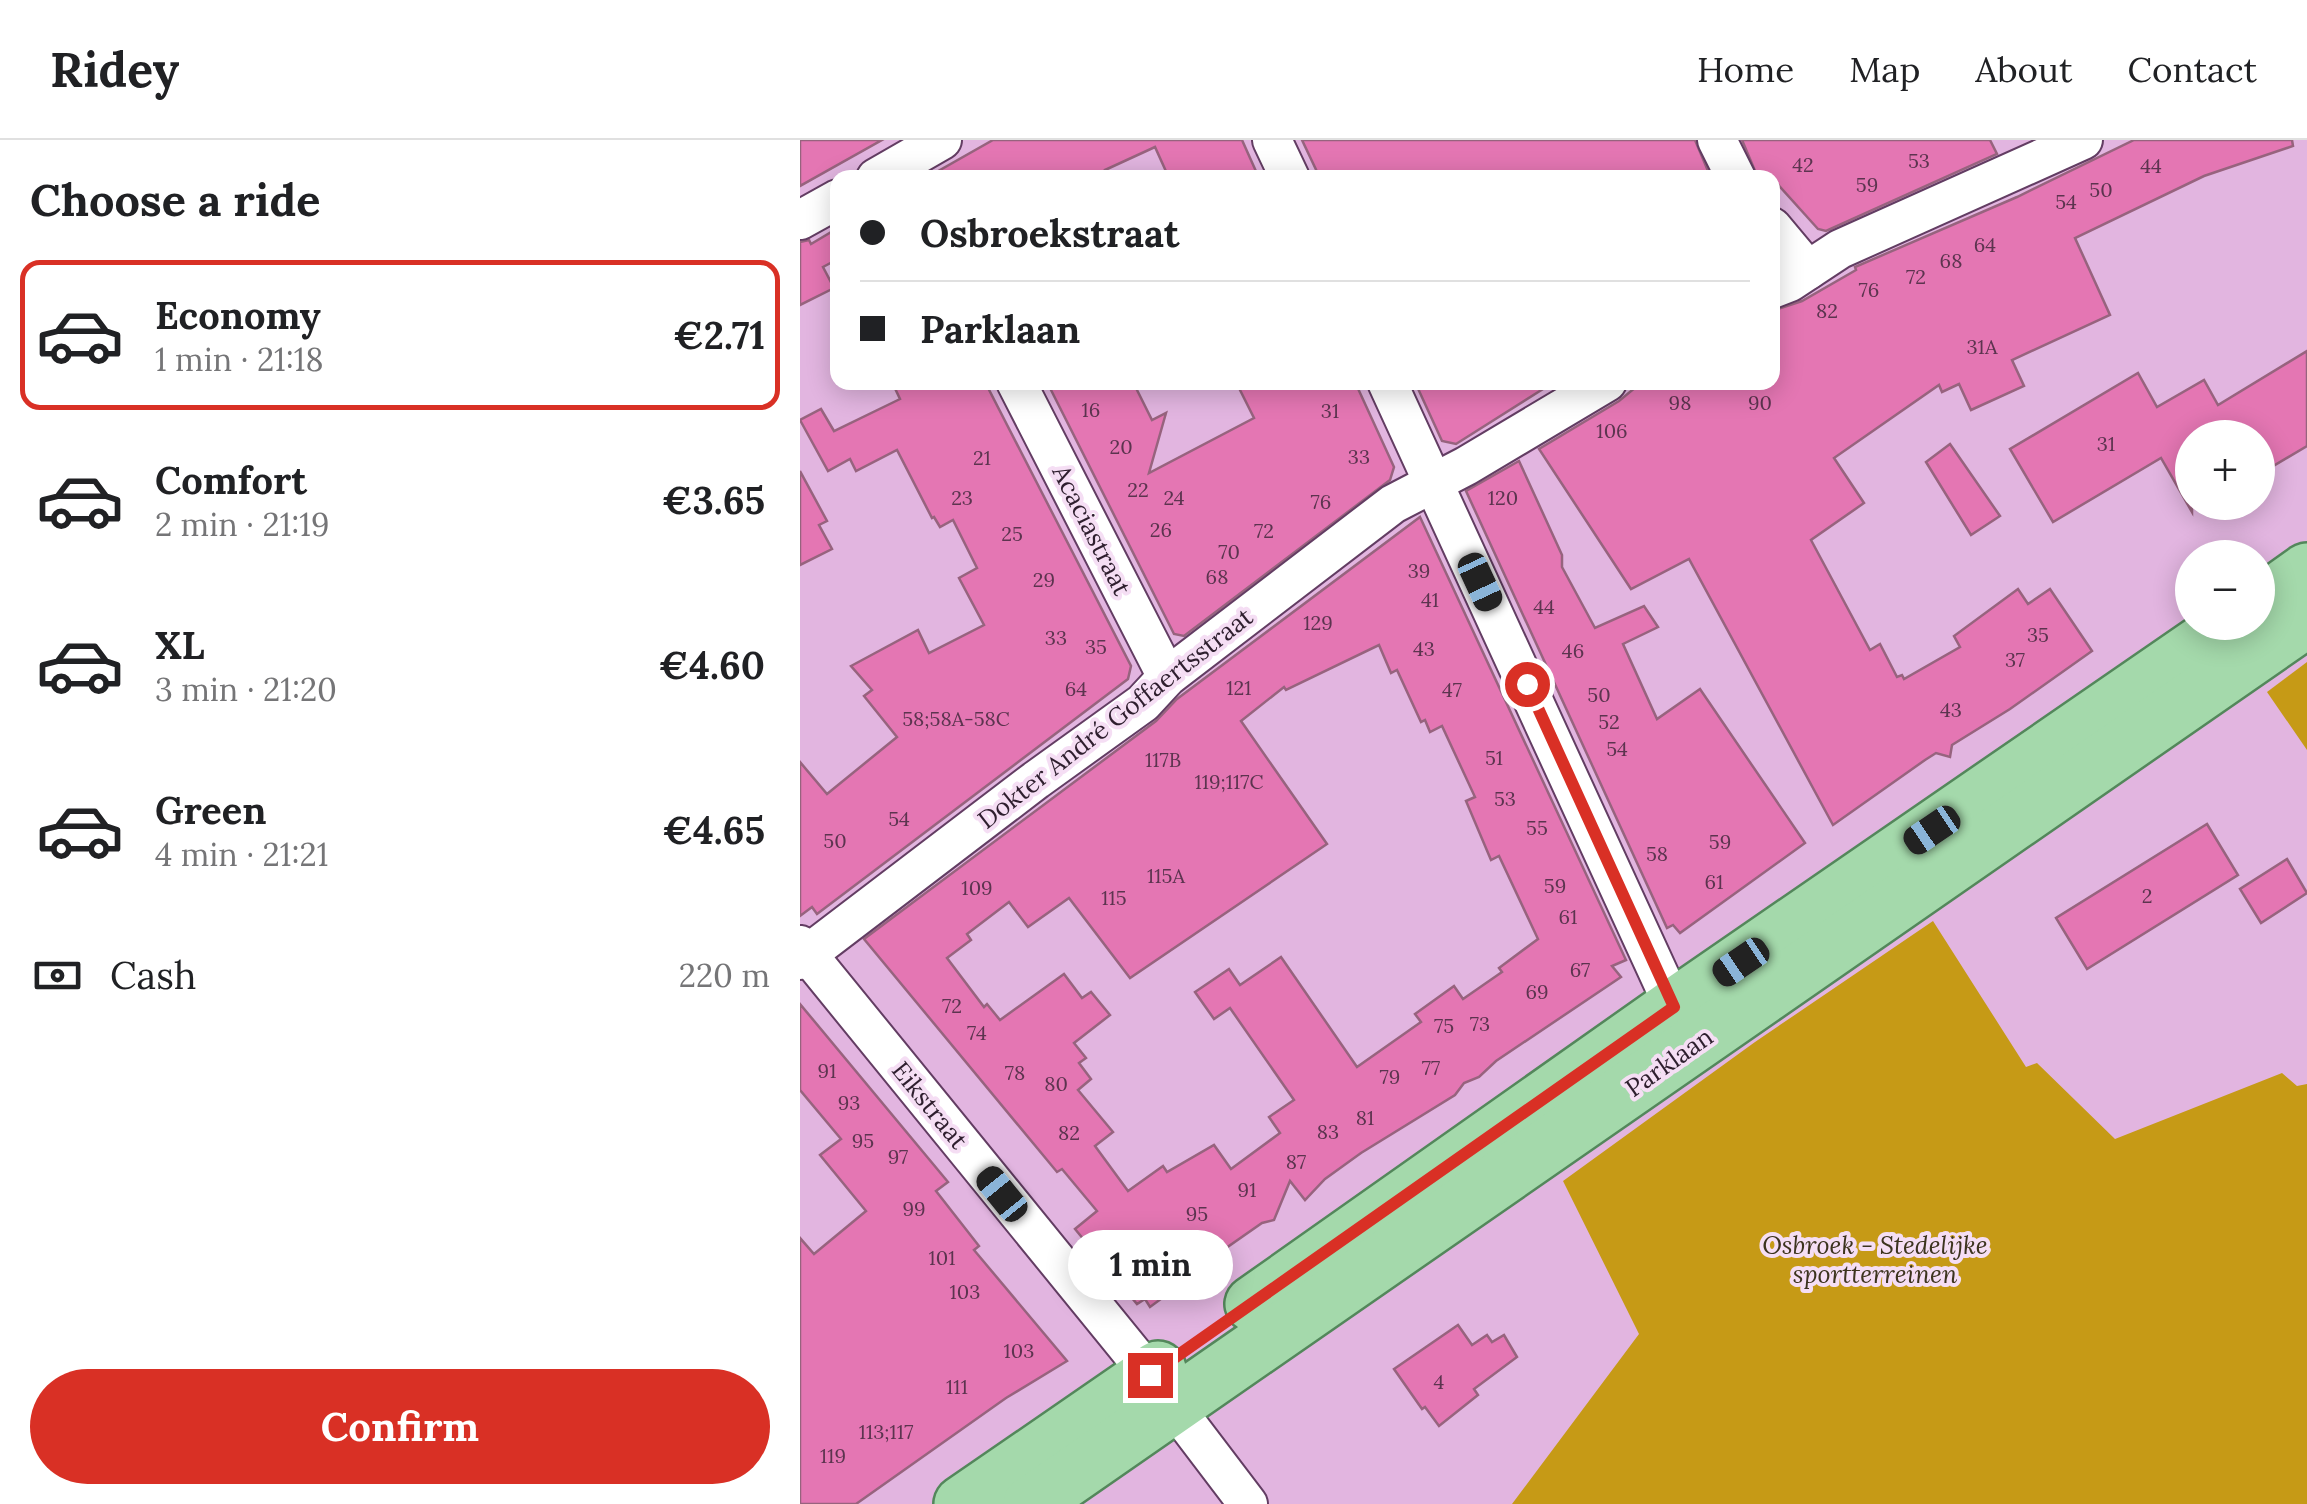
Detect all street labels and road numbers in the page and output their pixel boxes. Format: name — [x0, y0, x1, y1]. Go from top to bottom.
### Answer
street label: Acaciastraat — [1045, 458, 1139, 601]
street label: Dokter André Goffaertsstraat — [971, 600, 1259, 835]
street label: Parklaan — [1619, 1020, 1719, 1104]
street label: Eikstraat — [885, 1055, 975, 1155]

